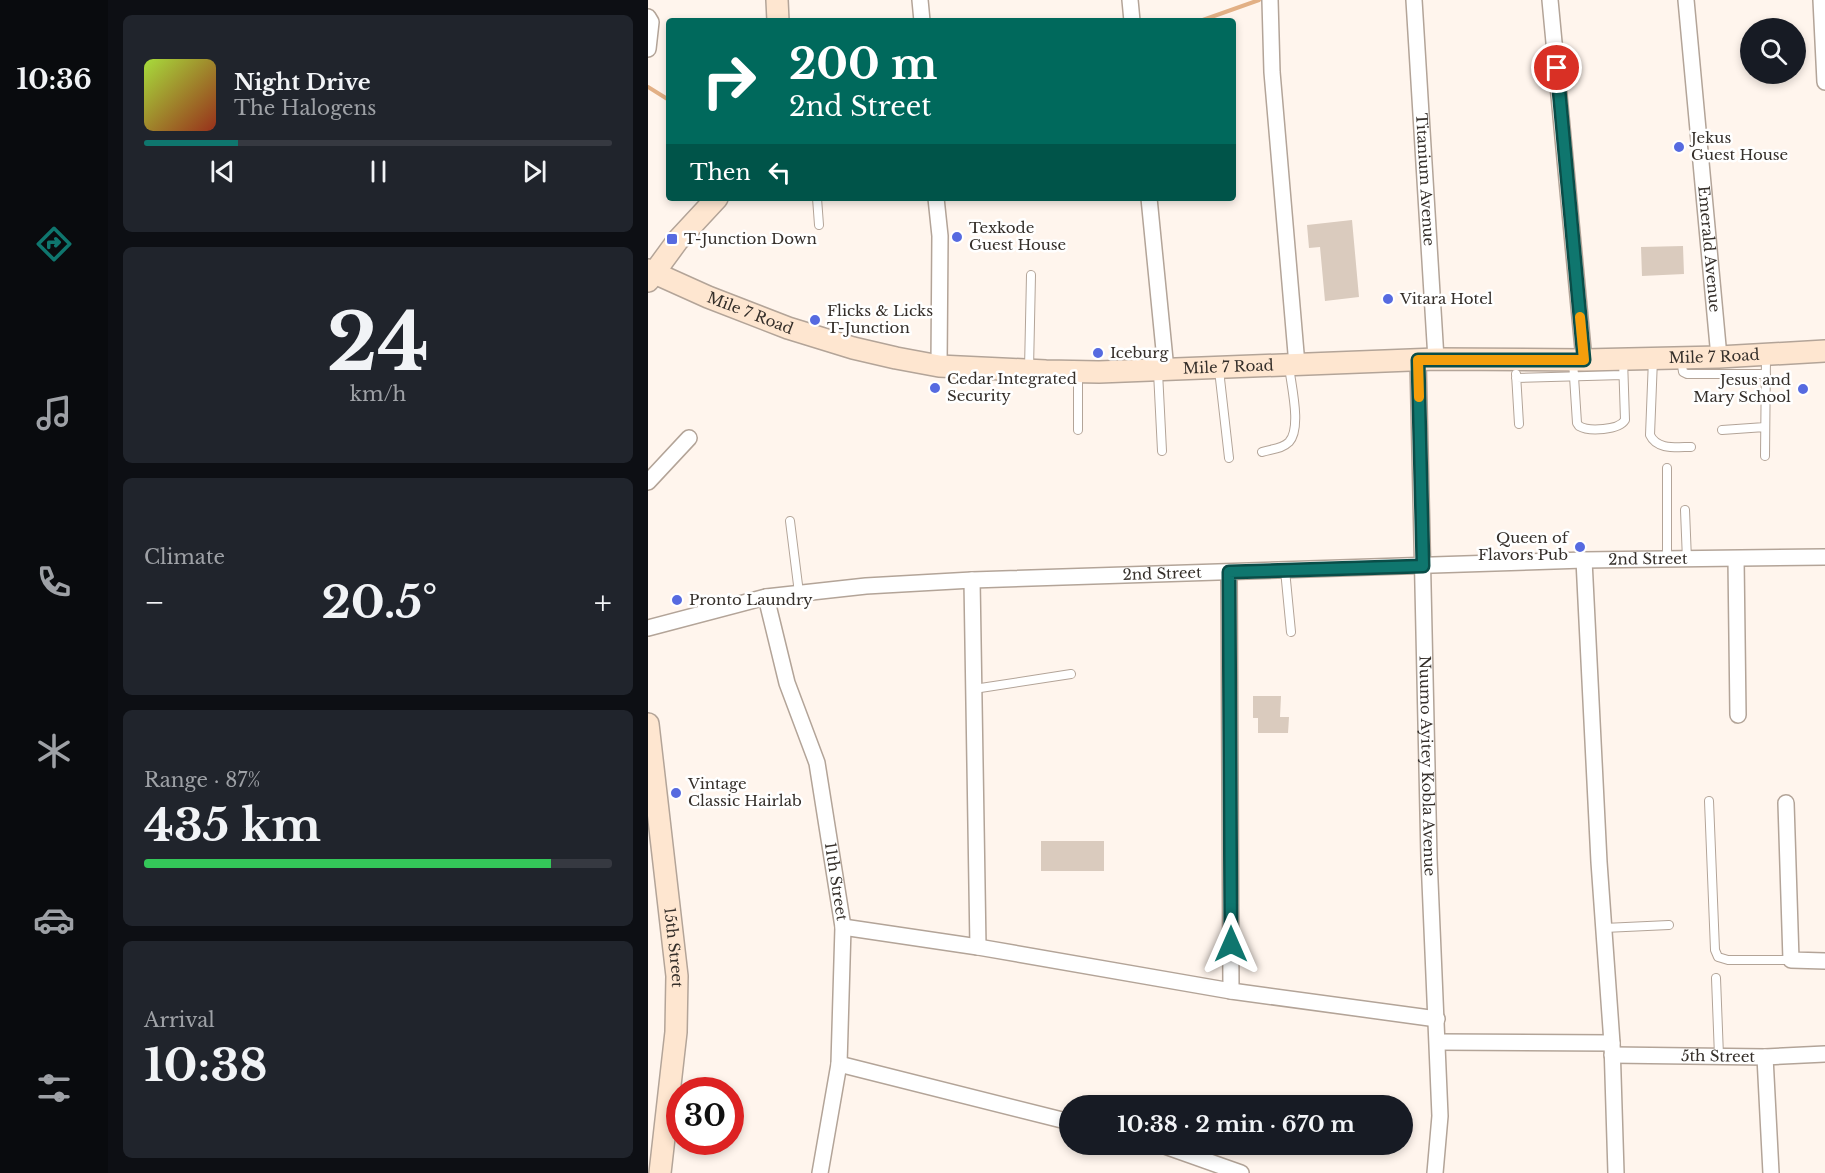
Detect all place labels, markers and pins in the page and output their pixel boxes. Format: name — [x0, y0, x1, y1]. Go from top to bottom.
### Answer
pin — [1531, 42, 1582, 93]
place label: Jekus Guest House — [1689, 128, 1788, 164]
marker: Jekus Guest House — [1672, 140, 1686, 154]
place label: Texkode Guest House — [969, 218, 1066, 254]
place label: T-Junction Down — [684, 229, 817, 248]
marker: Texkode Guest House — [950, 230, 964, 244]
marker: T-Junction Down — [665, 232, 679, 246]
place label: Vitara Hotel — [1399, 289, 1493, 308]
marker: Vitara Hotel — [1381, 292, 1395, 306]
place label: Flicks & Licks T-Junction — [827, 301, 933, 337]
marker: Flicks & Licks T-Junction — [808, 313, 822, 327]
place label: Iceburg — [1110, 343, 1170, 362]
marker: Iceburg — [1091, 346, 1105, 360]
place label: Cedar Integrated Security — [947, 369, 1077, 405]
place label: Jesus and Mary School — [1693, 370, 1791, 406]
marker: Cedar Integrated Security — [928, 381, 942, 395]
marker: Jesus and Mary School — [1796, 382, 1810, 396]
place label: Queen of Flavors Pub — [1478, 528, 1570, 564]
marker: Queen of Flavors Pub — [1573, 540, 1587, 554]
place label: Pronto Laundry — [689, 590, 813, 609]
marker: Pronto Laundry — [670, 593, 684, 607]
place label: Vintage Classic Hairlab — [687, 774, 802, 810]
marker: Vintage Classic Hairlab — [669, 786, 683, 800]

